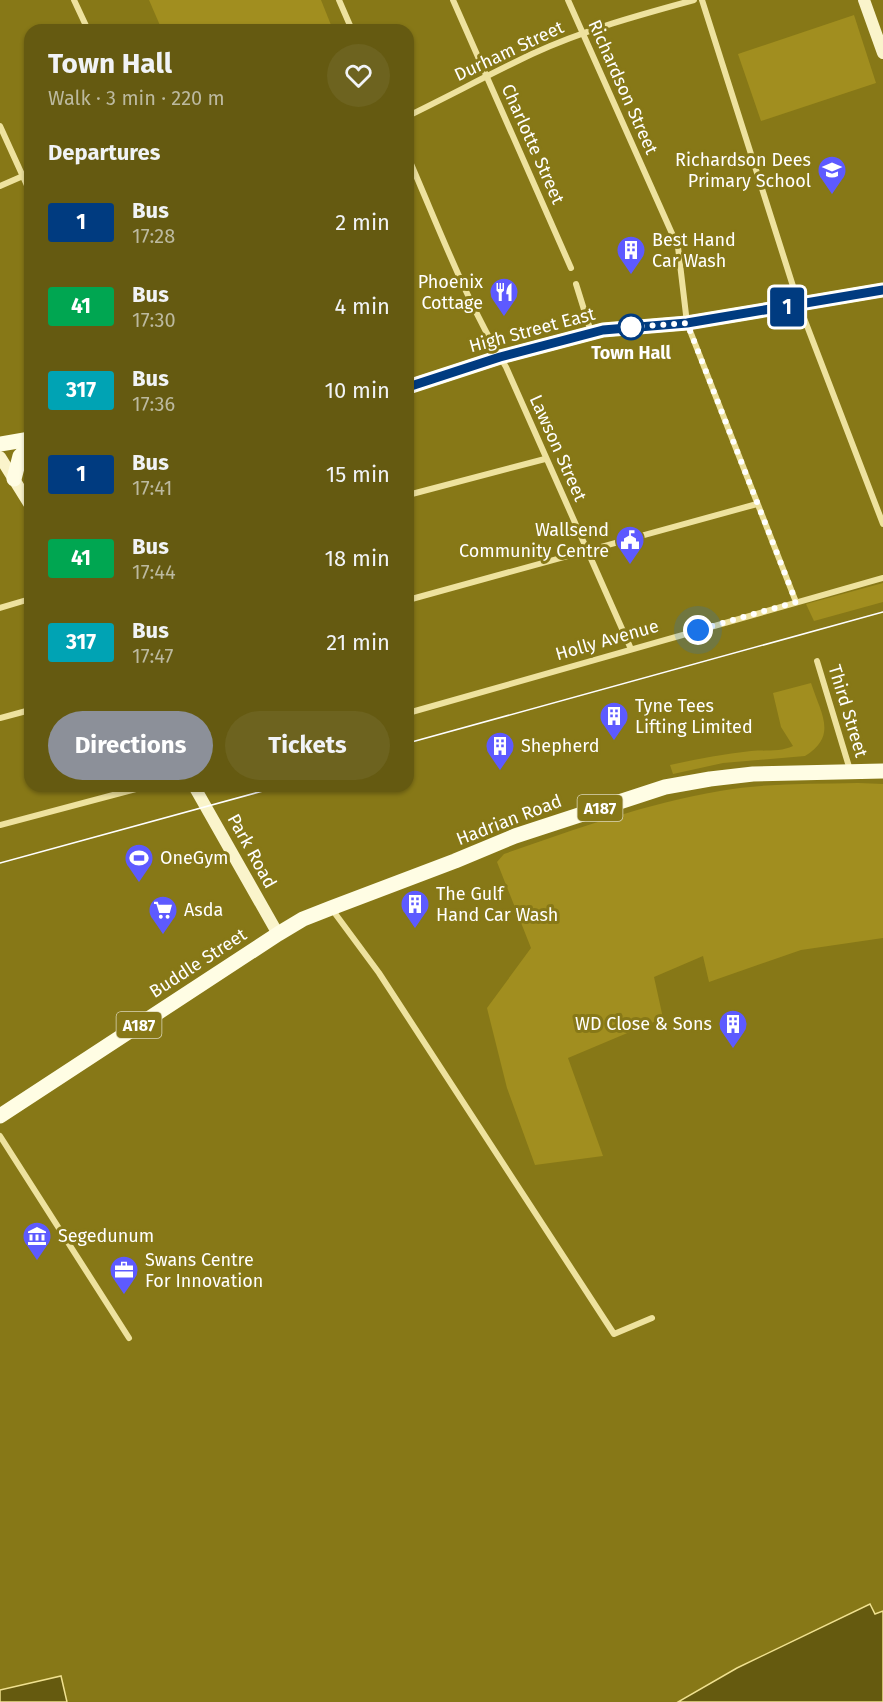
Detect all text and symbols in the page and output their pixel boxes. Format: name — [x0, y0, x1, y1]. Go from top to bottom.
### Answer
street label: Durham Street — [451, 16, 568, 86]
street label: Richardson Street — [583, 16, 663, 158]
button: heart — [327, 44, 390, 107]
text: Town Hall — [48, 47, 172, 80]
street label: Charlotte Street — [497, 81, 569, 208]
text: Walk · 3 min · 220 m — [48, 86, 225, 110]
text: Departures — [48, 139, 160, 166]
place label: Richardson Dees Primary School — [675, 149, 811, 192]
school or university icon: Richardson Dees Primary School — [816, 154, 848, 196]
text: Bus — [132, 197, 169, 224]
text: 1 — [76, 209, 86, 235]
text: 2 min — [335, 209, 390, 236]
text: 17:28 — [132, 224, 175, 248]
place label: Best Hand Car Wash — [652, 229, 736, 272]
building icon: Best Hand Car Wash — [615, 234, 647, 276]
place label: Phoenix Cottage — [418, 271, 483, 314]
restaurant icon: Phoenix Cottage — [488, 276, 520, 318]
text: Bus — [132, 281, 169, 308]
line badge: 1 — [768, 288, 806, 326]
text: 41 — [71, 293, 91, 319]
text: 4 min — [335, 293, 390, 320]
text: 1 — [782, 294, 792, 320]
street label: High Street East — [467, 302, 598, 357]
text: 17:30 — [132, 308, 176, 332]
marker: Town Hall — [618, 314, 644, 340]
place label: Town Hall — [591, 342, 672, 364]
text: Bus — [132, 365, 169, 392]
text: 317 — [66, 377, 96, 403]
text: 10 min — [324, 377, 390, 404]
street label: Lawson Street — [525, 391, 592, 505]
text: 17:36 — [132, 392, 175, 416]
text: Bus — [132, 449, 169, 476]
text: 1 — [76, 461, 86, 487]
text: 15 min — [326, 461, 390, 488]
text: 17:41 — [132, 476, 172, 500]
place label: Wallsend Community Centre — [459, 519, 609, 562]
public building icon: Wallsend Community Centre — [614, 524, 646, 566]
text: Bus — [132, 533, 169, 560]
text: 41 — [71, 545, 91, 571]
text: 18 min — [325, 545, 390, 572]
text: 17:44 — [132, 560, 176, 584]
street label: Holly Avenue — [553, 615, 661, 665]
your location — [683, 615, 713, 645]
text: Bus — [132, 617, 169, 644]
text: 317 — [66, 629, 96, 655]
text: 21 min — [326, 629, 390, 656]
text: 17:47 — [132, 644, 173, 668]
street label: Third Street — [823, 662, 873, 760]
place label: Tyne Tees Lifting Limited — [635, 695, 753, 738]
building icon: Tyne Tees Lifting Limited — [598, 700, 630, 742]
button: Directions — [48, 711, 213, 780]
button: Tickets — [225, 711, 390, 780]
building icon: Shepherd — [484, 730, 516, 772]
place label: Shepherd — [521, 735, 599, 757]
street label: Hadrian Road — [453, 790, 565, 850]
road number: A187 — [578, 795, 622, 821]
street label: Park Road — [223, 810, 281, 892]
sports icon: OneGym — [123, 842, 155, 884]
place label: OneGym — [160, 847, 228, 869]
place label: The Gulf Hand Car Wash — [436, 883, 558, 926]
building icon: The Gulf Hand Car Wash — [399, 888, 431, 930]
supermarket icon: Asda — [147, 894, 179, 936]
place label: Asda — [184, 899, 223, 921]
street label: Buddle Street — [145, 923, 251, 1003]
building icon: WD Close & Sons — [717, 1008, 749, 1050]
road number: A187 — [116, 1012, 162, 1038]
place label: WD Close & Sons — [575, 1013, 712, 1035]
museum icon: Segedunum — [21, 1220, 53, 1262]
place label: Segedunum — [58, 1225, 154, 1247]
place label: Swans Centre For Innovation — [145, 1249, 263, 1292]
office icon: Swans Centre For Innovation — [108, 1254, 140, 1296]

